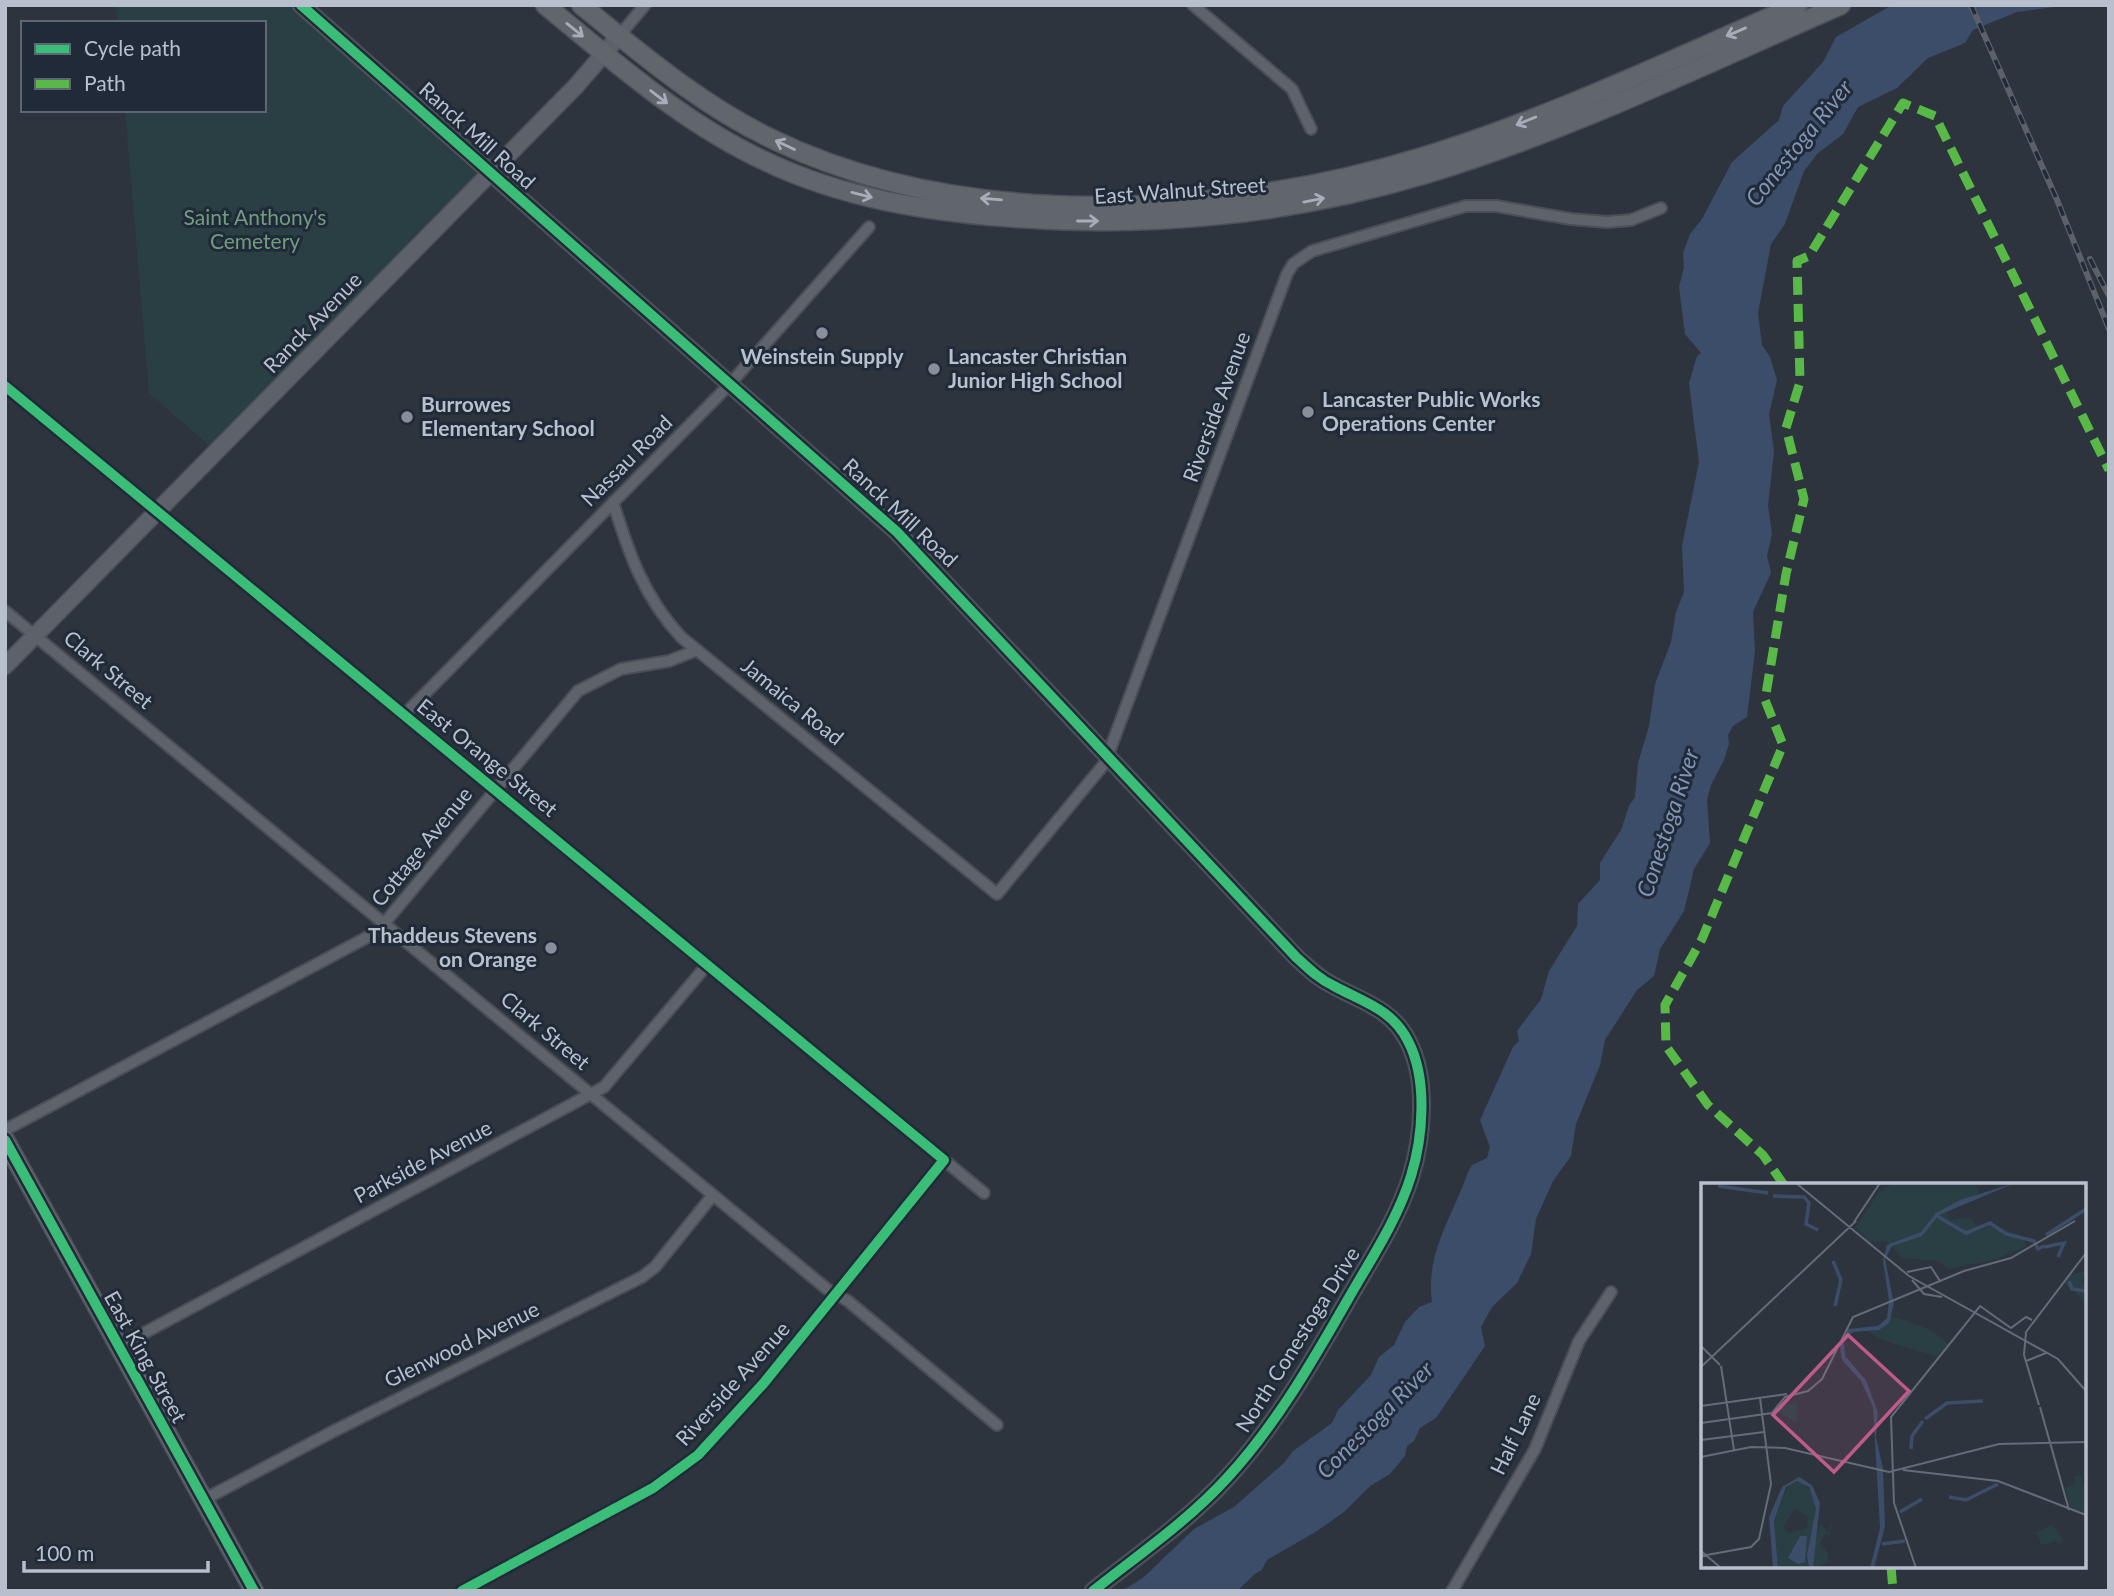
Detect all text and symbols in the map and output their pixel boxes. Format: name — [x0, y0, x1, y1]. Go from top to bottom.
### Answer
legend — [21, 21, 266, 112]
one-way arrow — [565, 22, 584, 37]
one-way arrow — [1725, 26, 1747, 39]
text: Cycle path — [84, 35, 181, 60]
text: Path — [84, 70, 126, 95]
water label: Conestoga River — [1739, 73, 1858, 211]
street label: Ranck Mill Road — [415, 76, 541, 194]
one-way arrow — [649, 89, 668, 104]
one-way arrow — [1516, 115, 1538, 128]
one-way arrow — [774, 138, 796, 151]
street label: East Walnut Street — [1093, 171, 1267, 208]
one-way arrow — [850, 189, 873, 202]
one-way arrow — [980, 192, 1003, 205]
one-way arrow — [1302, 193, 1325, 207]
park label: Saint Anthony's Cemetery — [184, 204, 326, 253]
one-way arrow — [1076, 214, 1099, 228]
street label: Ranck Avenue — [258, 267, 366, 377]
marker: Weinstein Supply — [814, 325, 830, 341]
street label: Riverside Avenue — [1177, 328, 1254, 485]
place label: Weinstein Supply — [741, 343, 904, 368]
place label: Lancaster Christian Junior High School — [948, 343, 1127, 392]
marker: Lancaster Christian Junior High School — [926, 361, 942, 377]
place label: Lancaster Public Works Operations Center — [1322, 386, 1540, 435]
place label: Burrowes Elementary School — [421, 391, 595, 440]
marker: Lancaster Public Works Operations Center — [1300, 404, 1316, 420]
marker: Burrowes Elementary School — [399, 409, 415, 425]
street label: Nassau Road — [575, 409, 677, 511]
street label: Ranck Mill Road — [839, 452, 963, 571]
street label: Clark Street — [59, 624, 159, 714]
street label: Jamaica Road — [737, 652, 849, 750]
street label: East Orange Street — [413, 693, 563, 821]
water label: Conestoga River — [1630, 744, 1705, 900]
street label: Cottage Avenue — [365, 781, 477, 911]
place label: Thaddeus Stevens on Orange — [368, 922, 537, 971]
marker: Thaddeus Stevens on Orange — [543, 940, 559, 956]
street label: Clark Street — [496, 985, 596, 1075]
street label: Parkside Avenue — [349, 1114, 495, 1207]
inset map — [1701, 1183, 2086, 1568]
street label: North Conestoga Drive — [1230, 1242, 1364, 1436]
street label: East King Street — [100, 1286, 193, 1427]
street label: Glenwood Avenue — [380, 1295, 543, 1392]
street label: Riverside Avenue — [670, 1316, 794, 1450]
water label: Conestoga River — [1310, 1354, 1440, 1484]
street label: Half Lane — [1484, 1389, 1545, 1478]
scale bar — [24, 1530, 208, 1574]
text: 100 m — [35, 1540, 94, 1565]

